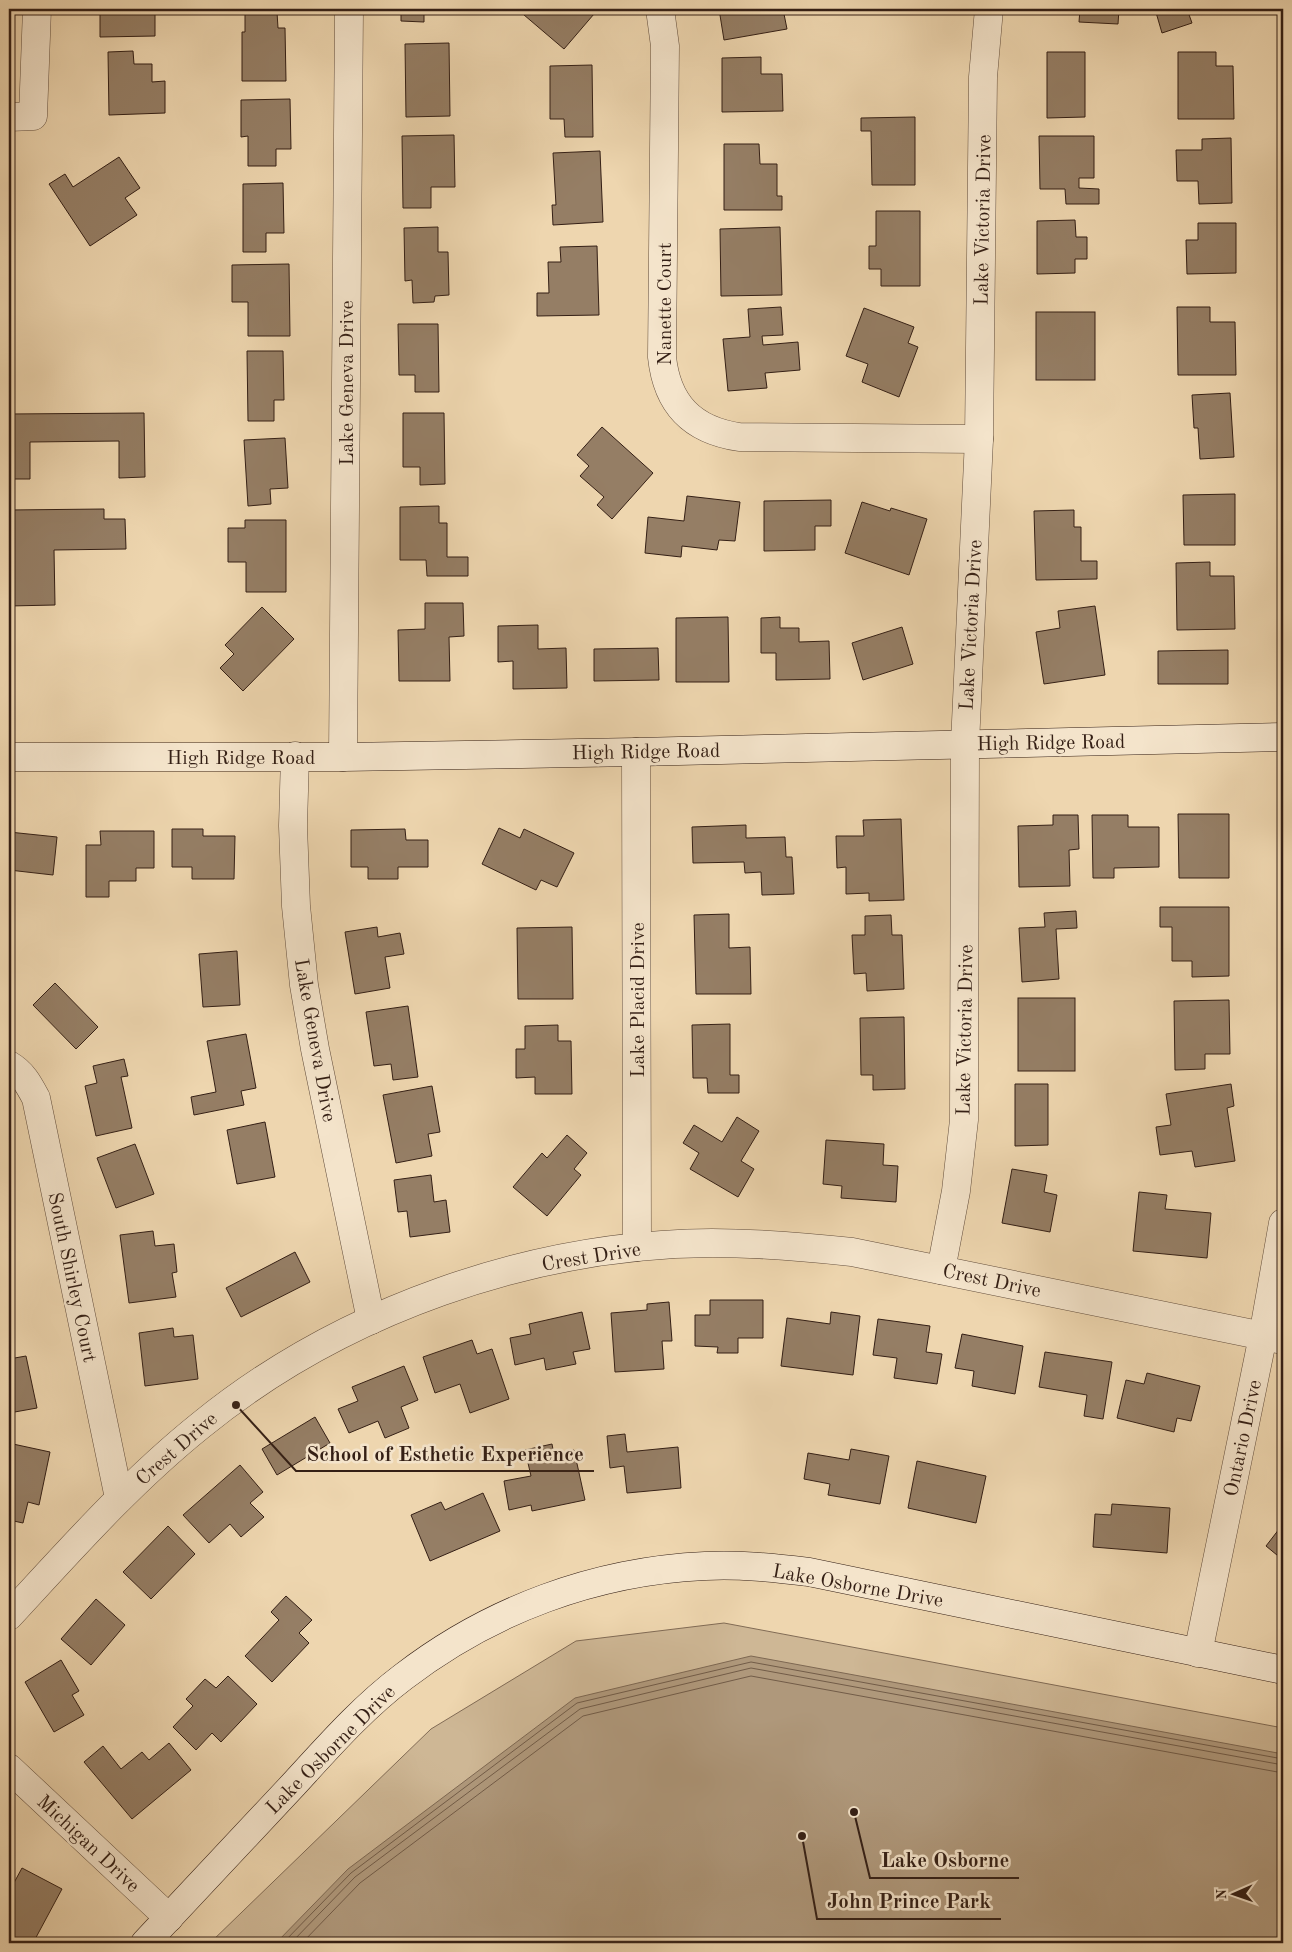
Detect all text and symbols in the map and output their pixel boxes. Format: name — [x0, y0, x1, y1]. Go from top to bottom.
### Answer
street label: Lake Victoria Drive — [973, 134, 995, 306]
street label: Nanette Court — [656, 242, 676, 366]
street label: Lake Geneva Drive — [338, 300, 358, 466]
street label: Lake Victoria Drive — [958, 539, 986, 711]
street label: High Ridge Road — [976, 733, 1126, 755]
street label: High Ridge Road — [571, 742, 721, 764]
street label: High Ridge Road — [167, 749, 315, 769]
street label: Lake Placid Drive — [629, 922, 649, 1078]
street label: Lake Victoria Drive — [955, 944, 977, 1116]
street label: Lake Geneva Drive — [290, 957, 338, 1124]
street label: South Shirley Court — [43, 1191, 99, 1364]
street label: Crest Drive — [540, 1240, 642, 1276]
street label: Crest Drive — [941, 1262, 1043, 1302]
street label: Ontario Drive — [1222, 1378, 1266, 1499]
street label: Crest Drive — [133, 1409, 222, 1490]
callout: School of Esthetic Experience — [296, 1435, 594, 1471]
text: School of Esthetic Experience — [306, 1445, 584, 1466]
street label: Lake Osborne Drive — [771, 1562, 945, 1612]
street label: Lake Osborne Drive — [263, 1682, 400, 1819]
street label: Michigan Drive — [32, 1792, 143, 1897]
callout: Lake Osborne — [870, 1842, 1019, 1878]
text: Lake Osborne — [881, 1851, 1009, 1872]
north arrow — [1210, 1870, 1260, 1920]
callout: John Prince Park — [817, 1883, 1001, 1919]
text: N — [1215, 1889, 1229, 1900]
text: John Prince Park — [827, 1892, 991, 1913]

